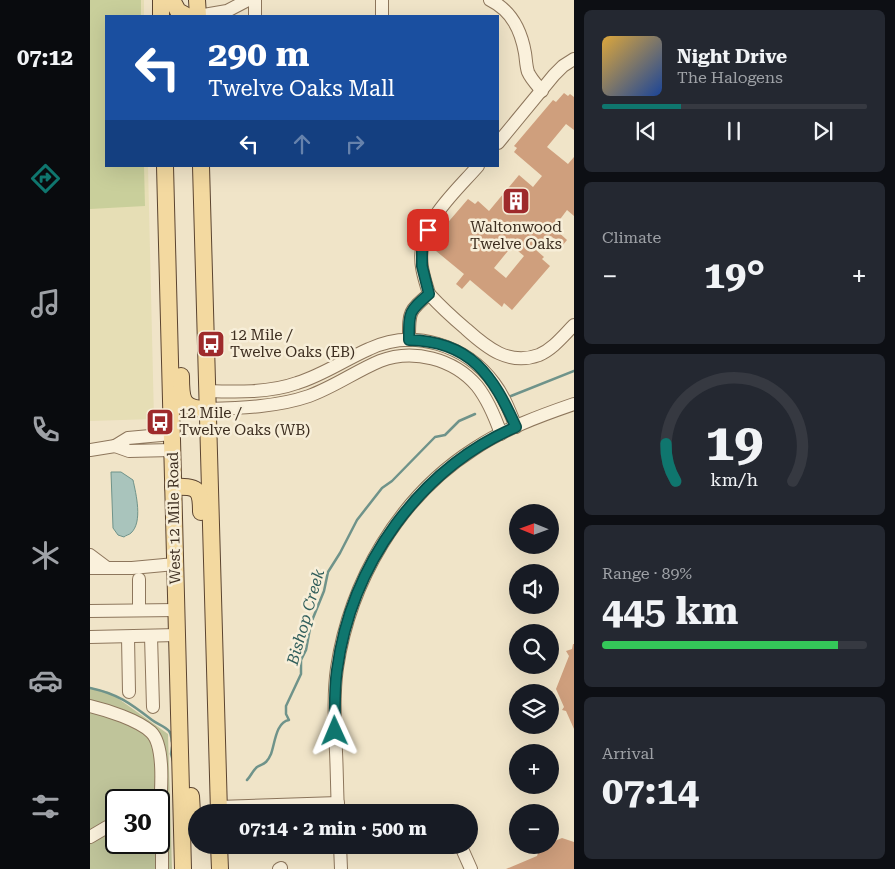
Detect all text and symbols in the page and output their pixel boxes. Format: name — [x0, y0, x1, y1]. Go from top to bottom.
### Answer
text: 290 m — [208, 34, 309, 75]
icon: left — [125, 35, 190, 100]
text: 07:12 — [17, 45, 73, 70]
text: Night Drive — [677, 45, 787, 68]
text: The Halogens — [677, 68, 783, 87]
text: Twelve Oaks Mall — [208, 76, 394, 101]
icon: previous — [632, 117, 660, 145]
icon: pause — [720, 117, 748, 145]
icon: next — [809, 117, 837, 145]
icon: left — [235, 130, 263, 158]
icon: ahead — [288, 130, 316, 158]
icon: right — [341, 130, 369, 158]
icon: directions — [28, 161, 63, 196]
building icon: Waltonwood Twelve Oaks — [501, 186, 531, 216]
pin — [407, 209, 449, 251]
icon: arrive — [414, 216, 442, 244]
place label: Waltonwood Twelve Oaks — [470, 218, 562, 253]
text: Climate — [602, 228, 661, 247]
text: 19° — [704, 253, 765, 297]
text: − — [602, 260, 618, 293]
text: + — [851, 260, 867, 293]
icon: music — [28, 286, 63, 321]
place label: 12 Mile / Twelve Oaks (EB) — [230, 326, 355, 361]
bus stop icon: 12 Mile / Twelve Oaks (EB) — [196, 329, 226, 359]
place label: 12 Mile / Twelve Oaks (WB) — [179, 404, 310, 439]
bus stop icon: 12 Mile / Twelve Oaks (WB) — [145, 407, 175, 437]
icon: phone — [28, 412, 63, 447]
text: 19 — [705, 412, 764, 473]
street label: West 12 Mile Road — [164, 451, 184, 584]
text: km/h — [711, 469, 759, 490]
north arrow — [509, 504, 559, 554]
map controls — [509, 504, 559, 854]
icon: climate — [28, 538, 63, 573]
button: sound — [509, 564, 559, 614]
text: Range · 89% — [602, 564, 692, 583]
water label: Bishop Creek — [282, 567, 328, 668]
text: 445 km — [602, 589, 738, 633]
button: search — [509, 624, 559, 674]
icon: car — [28, 663, 63, 698]
button: layers — [509, 684, 559, 734]
position arrow — [308, 704, 360, 756]
button: + — [509, 744, 559, 794]
text: Arrival — [602, 744, 654, 763]
text: 07:14 — [602, 769, 699, 813]
icon: filters — [28, 789, 63, 824]
speed limit sign: 30 — [105, 789, 170, 854]
button: − — [509, 804, 559, 854]
text: 07:14 · 2 min · 500 m — [239, 817, 427, 840]

